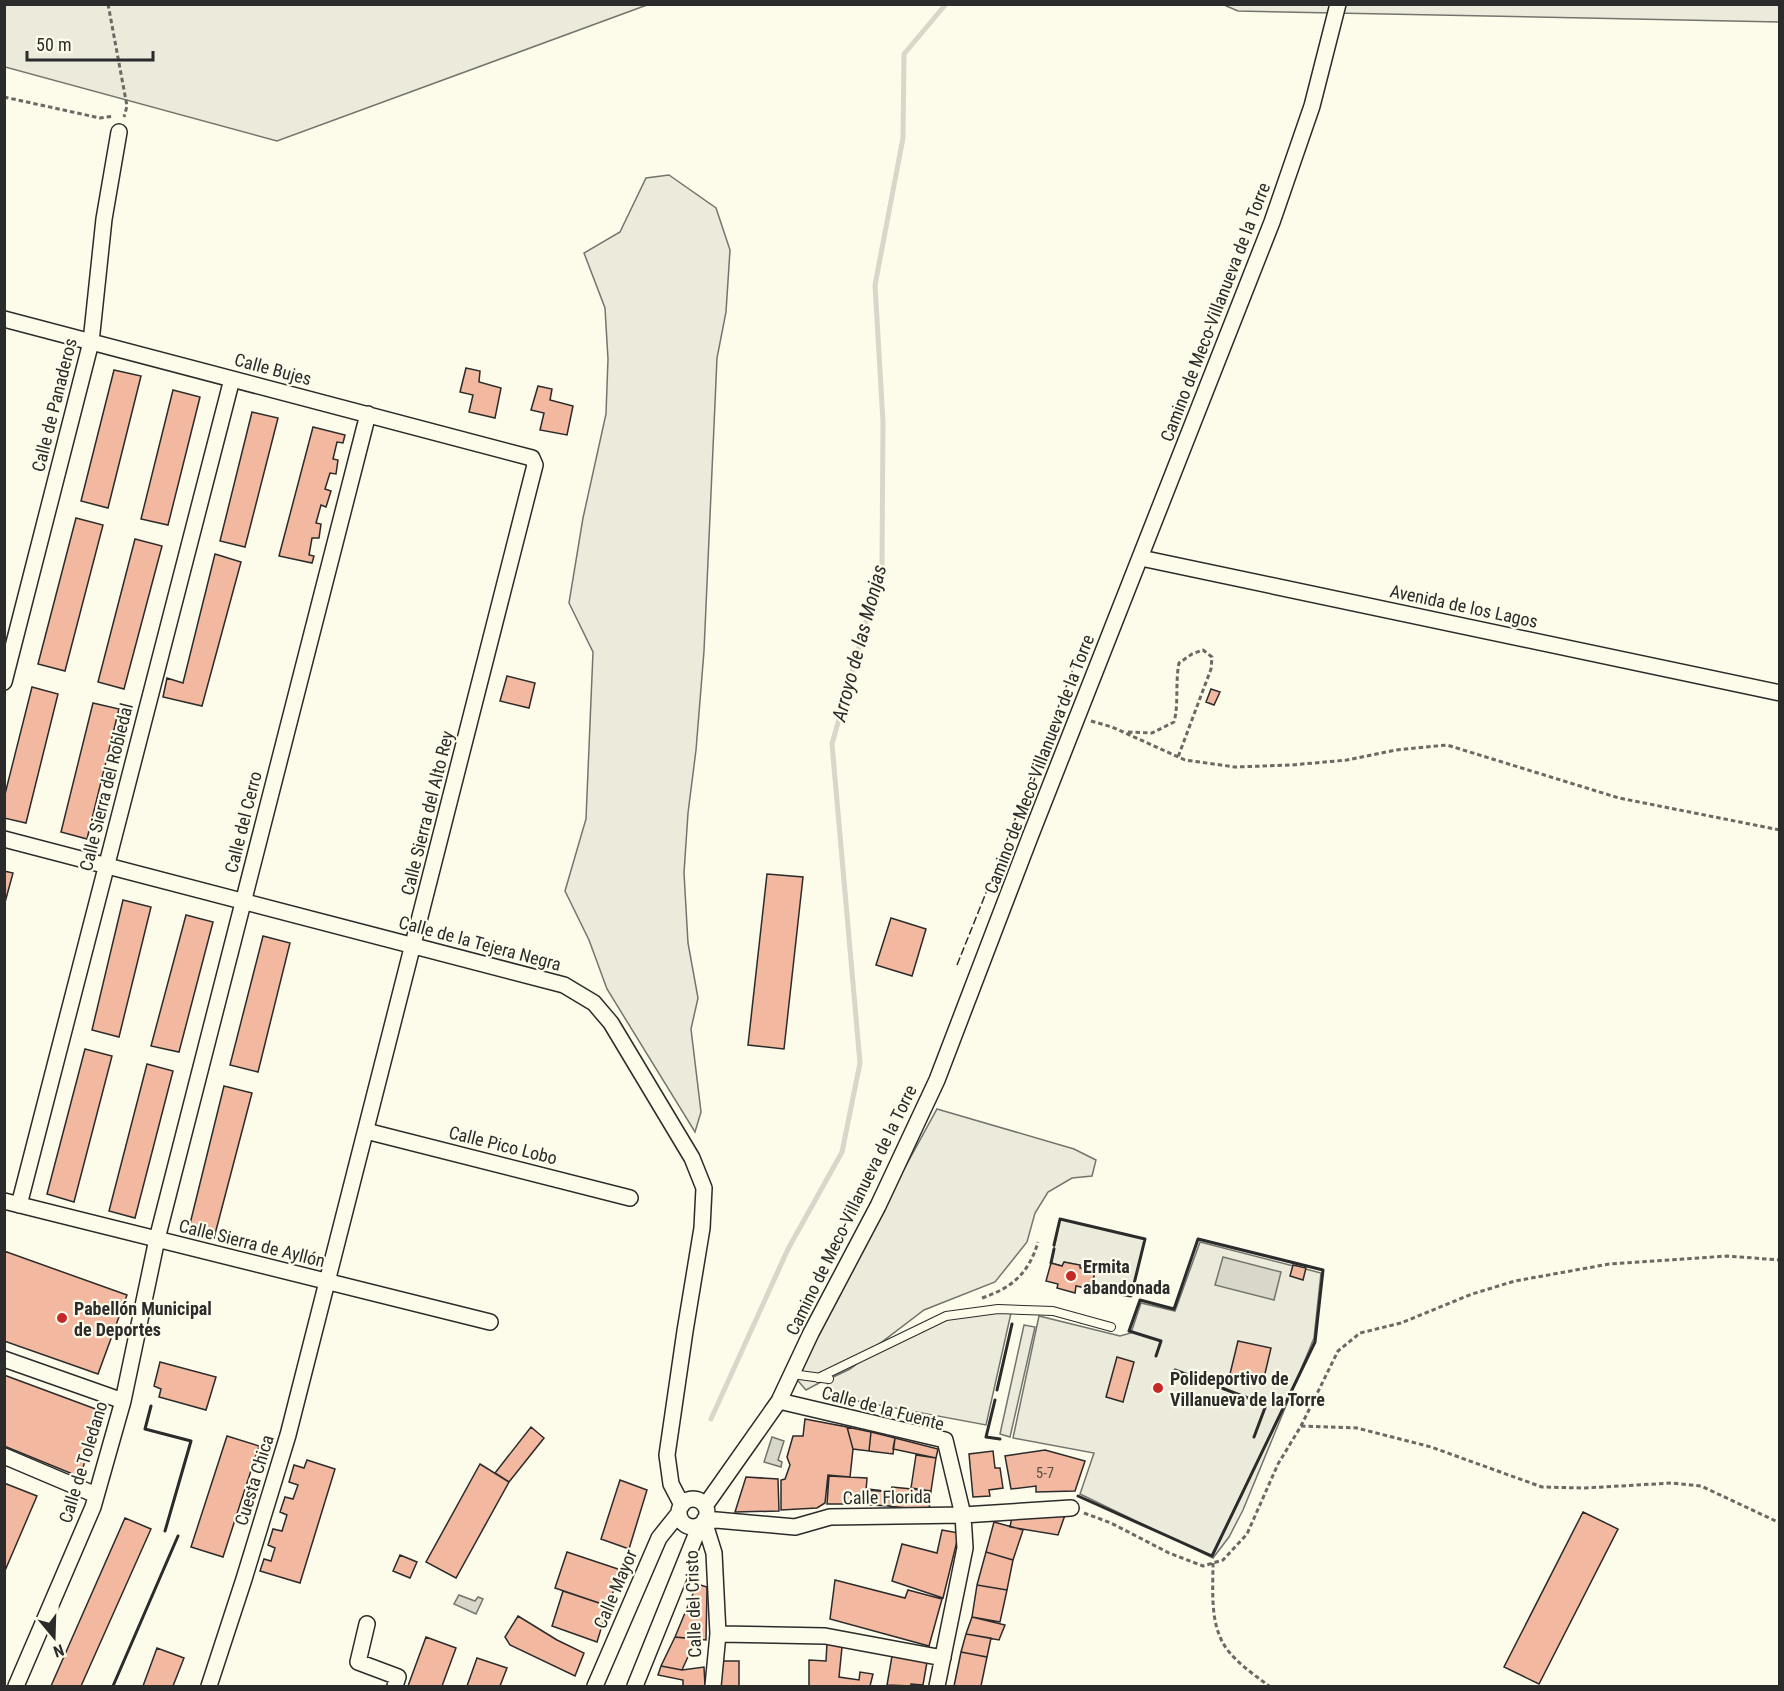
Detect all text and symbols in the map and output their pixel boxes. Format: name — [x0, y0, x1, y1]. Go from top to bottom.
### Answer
scale bar — [27, 24, 153, 62]
text: 50 m — [36, 34, 71, 55]
street label: Camino de Meco-Villanueva de la Torre — [1156, 180, 1274, 444]
street label: Calle de Panaderos — [27, 336, 81, 474]
street label: Calle Bujes — [232, 349, 314, 389]
water label: Arroyo de las Monjas — [826, 562, 892, 725]
street label: Avenida de los Lagos — [1388, 580, 1540, 632]
street label: Camino de Meco-Villanueva de la Torre — [980, 632, 1098, 896]
street label: Calle Sierra del Robledal — [75, 701, 137, 873]
street label: Calle Sierra del Alto Rey — [396, 728, 458, 897]
street label: Calle del Cerro — [220, 769, 266, 875]
street label: Calle de la Tejera Negra — [397, 911, 563, 975]
street label: Camino de Meco-Villanueva de la Torre — [781, 1081, 921, 1339]
street label: Calle Pico Lobo — [447, 1121, 559, 1169]
street label: Calle Sierra de Ayllón — [177, 1215, 327, 1271]
place label: Ermita abandonada — [1083, 1256, 1170, 1298]
marker: Ermita abandonada — [1064, 1269, 1078, 1283]
place label: Pabellón Municipal de Deportes — [74, 1298, 212, 1340]
marker: Pabellón Municipal de Deportes — [55, 1311, 69, 1325]
place label: Polideportivo de Villanueva de la Torre — [1170, 1368, 1325, 1410]
marker: Polideportivo de Villanueva de la Torre — [1151, 1381, 1165, 1395]
street label: Calle de la Fuente — [819, 1382, 947, 1434]
street label: Calle de Toledano — [55, 1399, 111, 1525]
street label: Cuesta Chica — [230, 1432, 278, 1528]
house number: 5-7 — [1036, 1464, 1054, 1482]
street label: Calle Florida — [842, 1486, 932, 1508]
street label: Calle Mayor — [589, 1546, 641, 1632]
street label: Calle del Cristo — [681, 1550, 705, 1658]
north arrow — [24, 1607, 84, 1667]
text: N — [51, 1640, 66, 1661]

